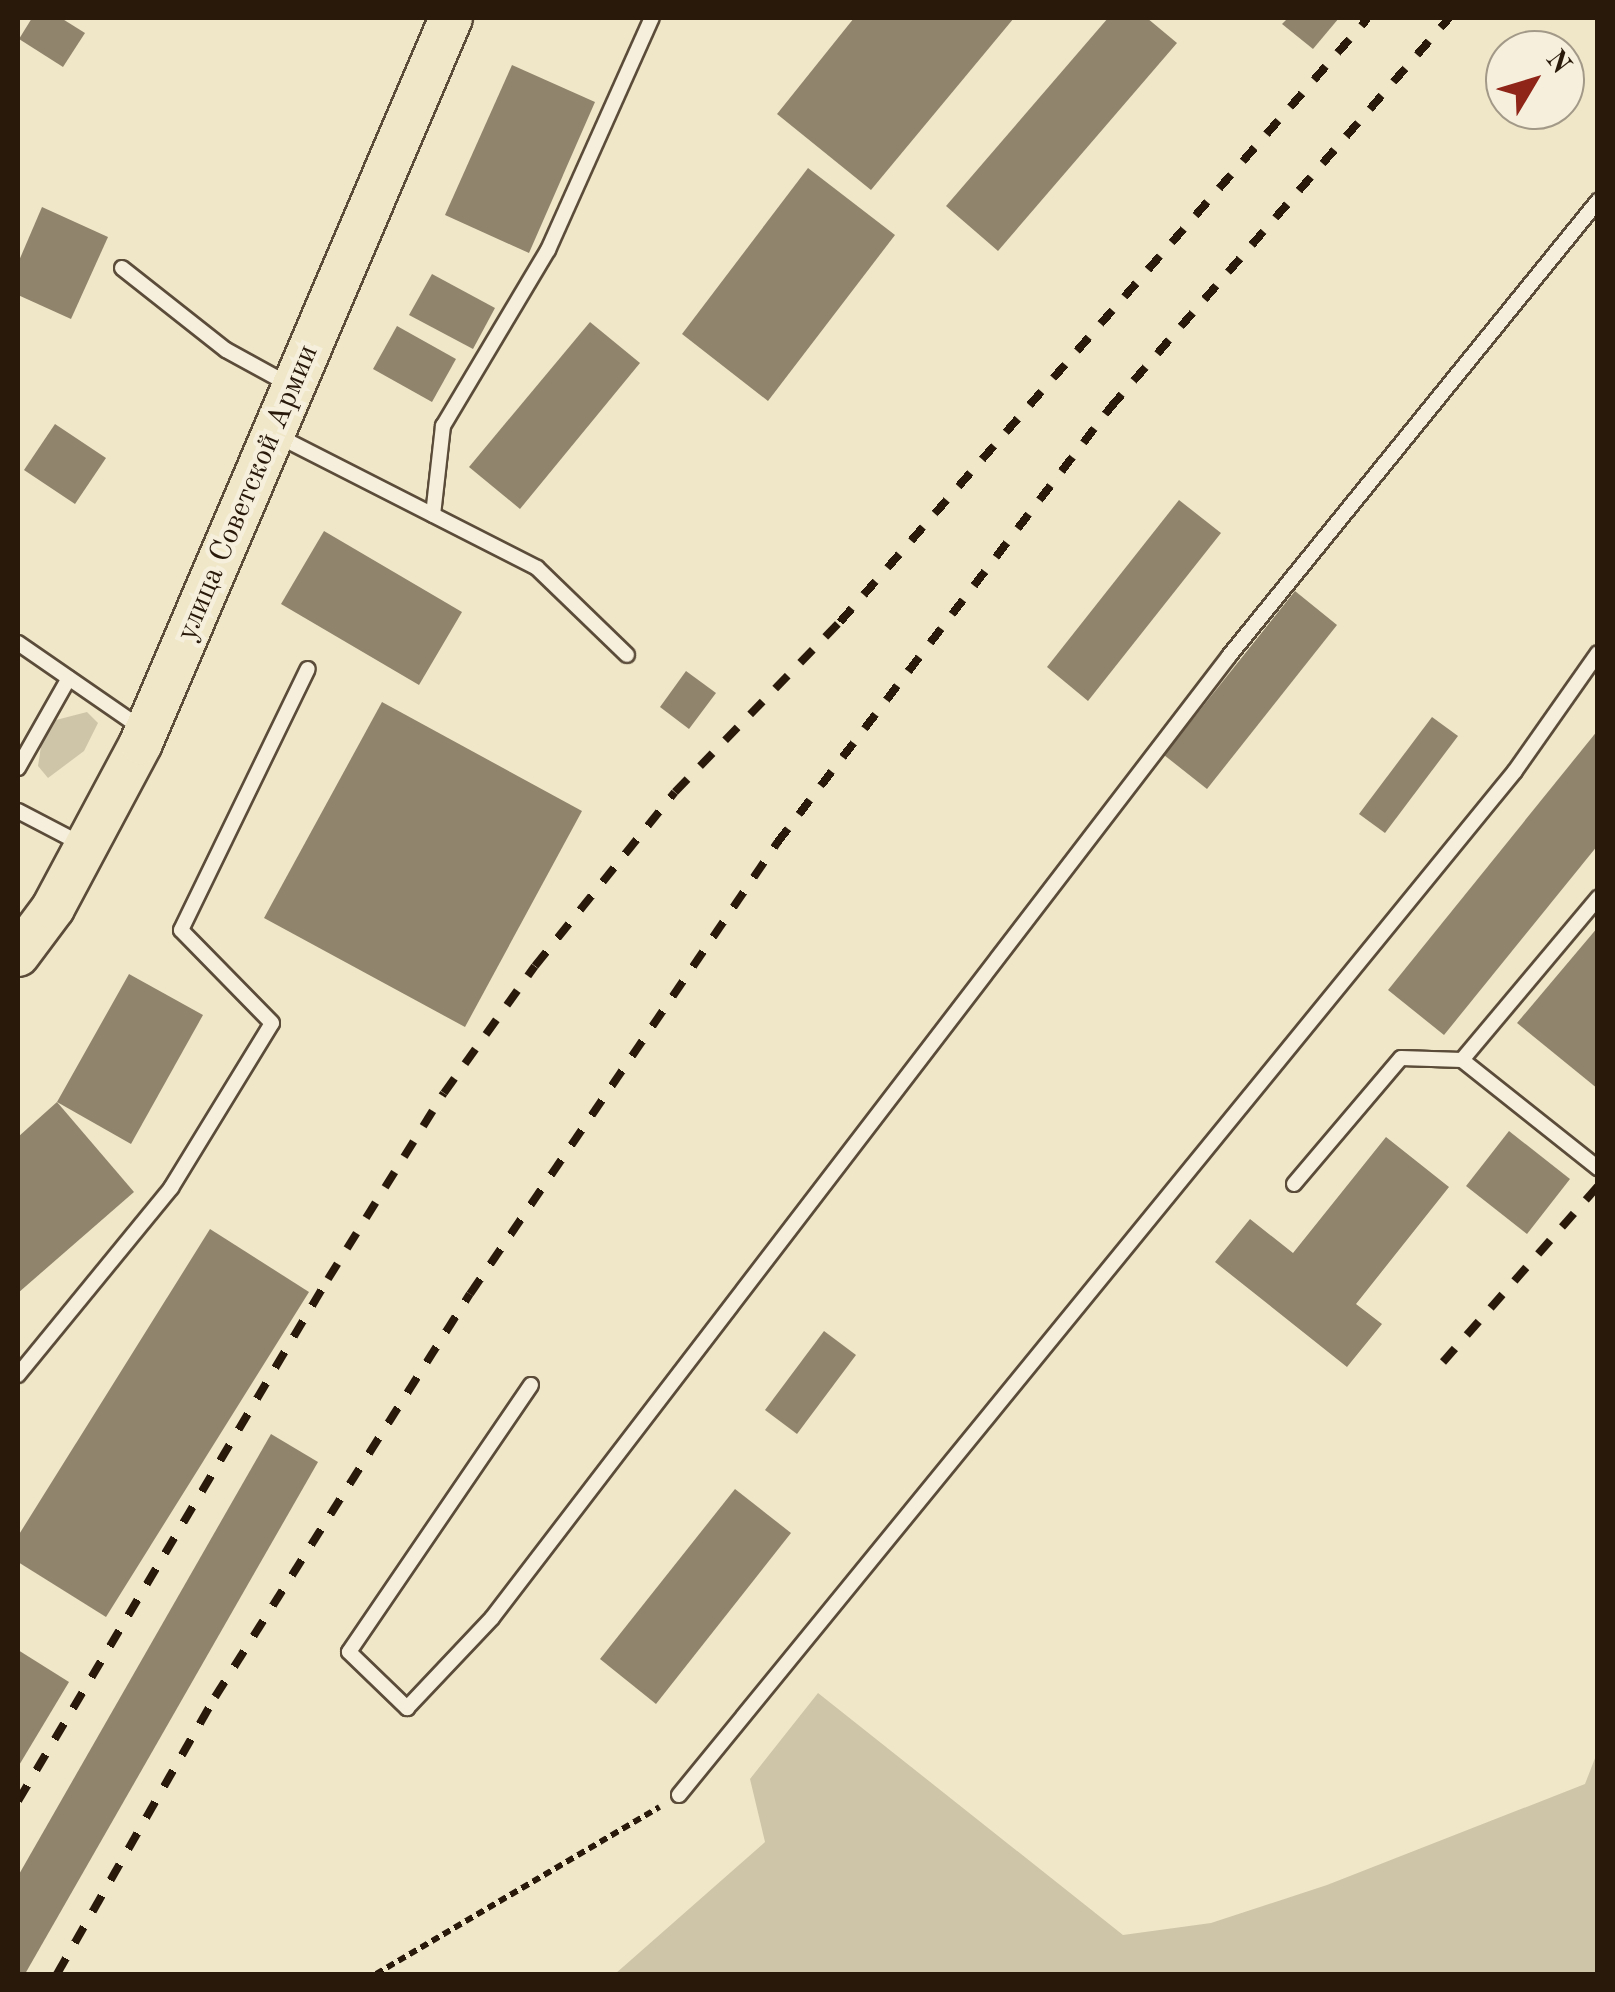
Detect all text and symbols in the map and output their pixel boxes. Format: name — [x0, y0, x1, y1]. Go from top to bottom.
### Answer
north arrow — [1485, 30, 1585, 130]
text: N — [1539, 46, 1575, 80]
street label: улица Советской Армии — [169, 340, 327, 646]

